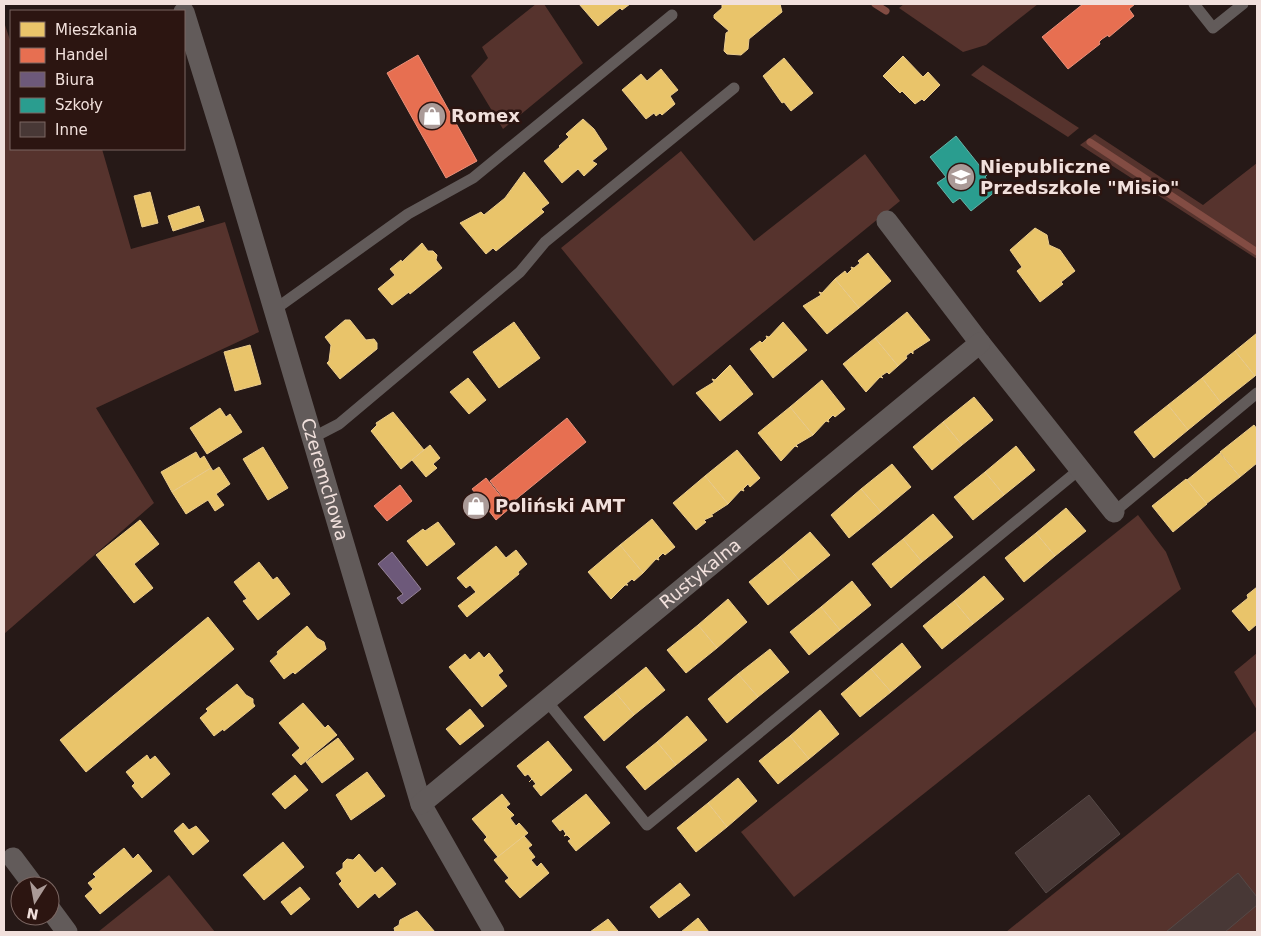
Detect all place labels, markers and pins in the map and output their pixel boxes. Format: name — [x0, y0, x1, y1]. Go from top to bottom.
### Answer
shop icon: Romex — [417, 101, 447, 131]
place label: Romex — [451, 105, 520, 126]
place label: Niepubliczne Przedszkole "Misio" — [980, 156, 1179, 198]
school or university icon: Niepubliczne Przedszkole "Misio" — [946, 162, 976, 192]
shop icon: Poliński AMT — [461, 491, 491, 521]
place label: Poliński AMT — [495, 495, 626, 516]

